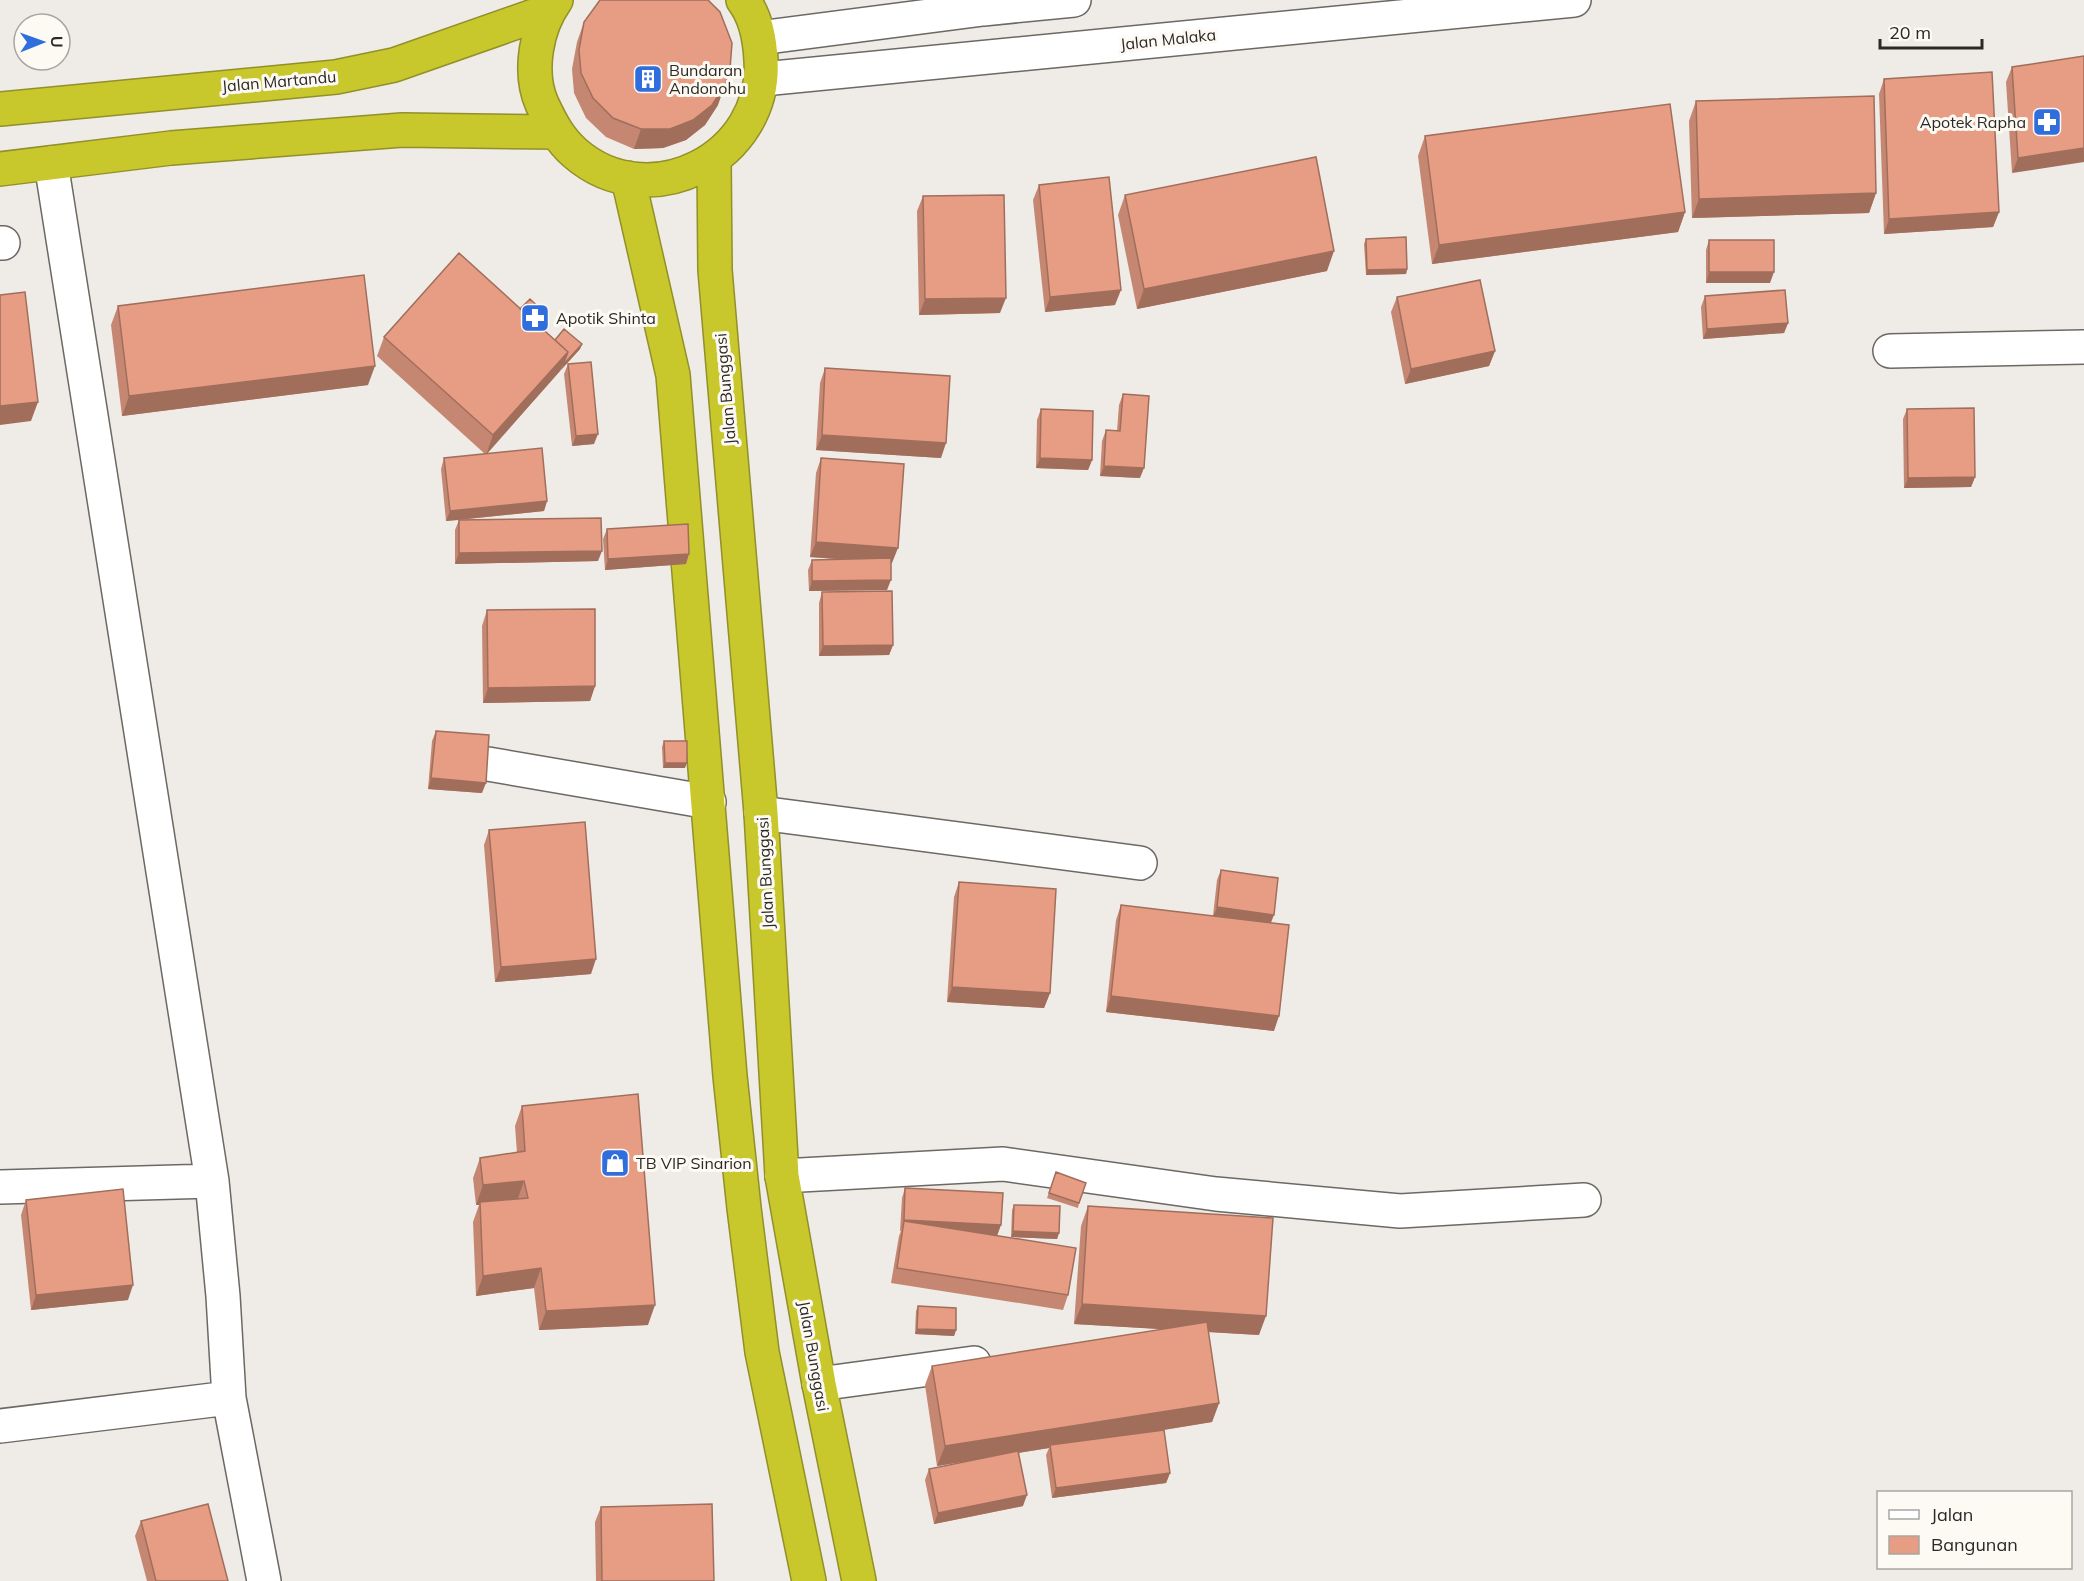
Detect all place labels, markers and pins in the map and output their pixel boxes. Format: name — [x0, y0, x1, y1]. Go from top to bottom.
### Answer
place label: Bundaran Andonohu — [669, 60, 746, 98]
building icon: Bundaran Andonohu — [632, 63, 664, 95]
pharmacy icon: Apotek Rapha — [2031, 106, 2063, 138]
place label: Apotek Rapha — [1920, 112, 2026, 132]
pharmacy icon: Apotik Shinta — [519, 302, 551, 334]
place label: Apotik Shinta — [556, 308, 656, 328]
shop icon: TB VIP Sinarion — [599, 1147, 631, 1179]
place label: TB VIP Sinarion — [636, 1153, 752, 1173]

